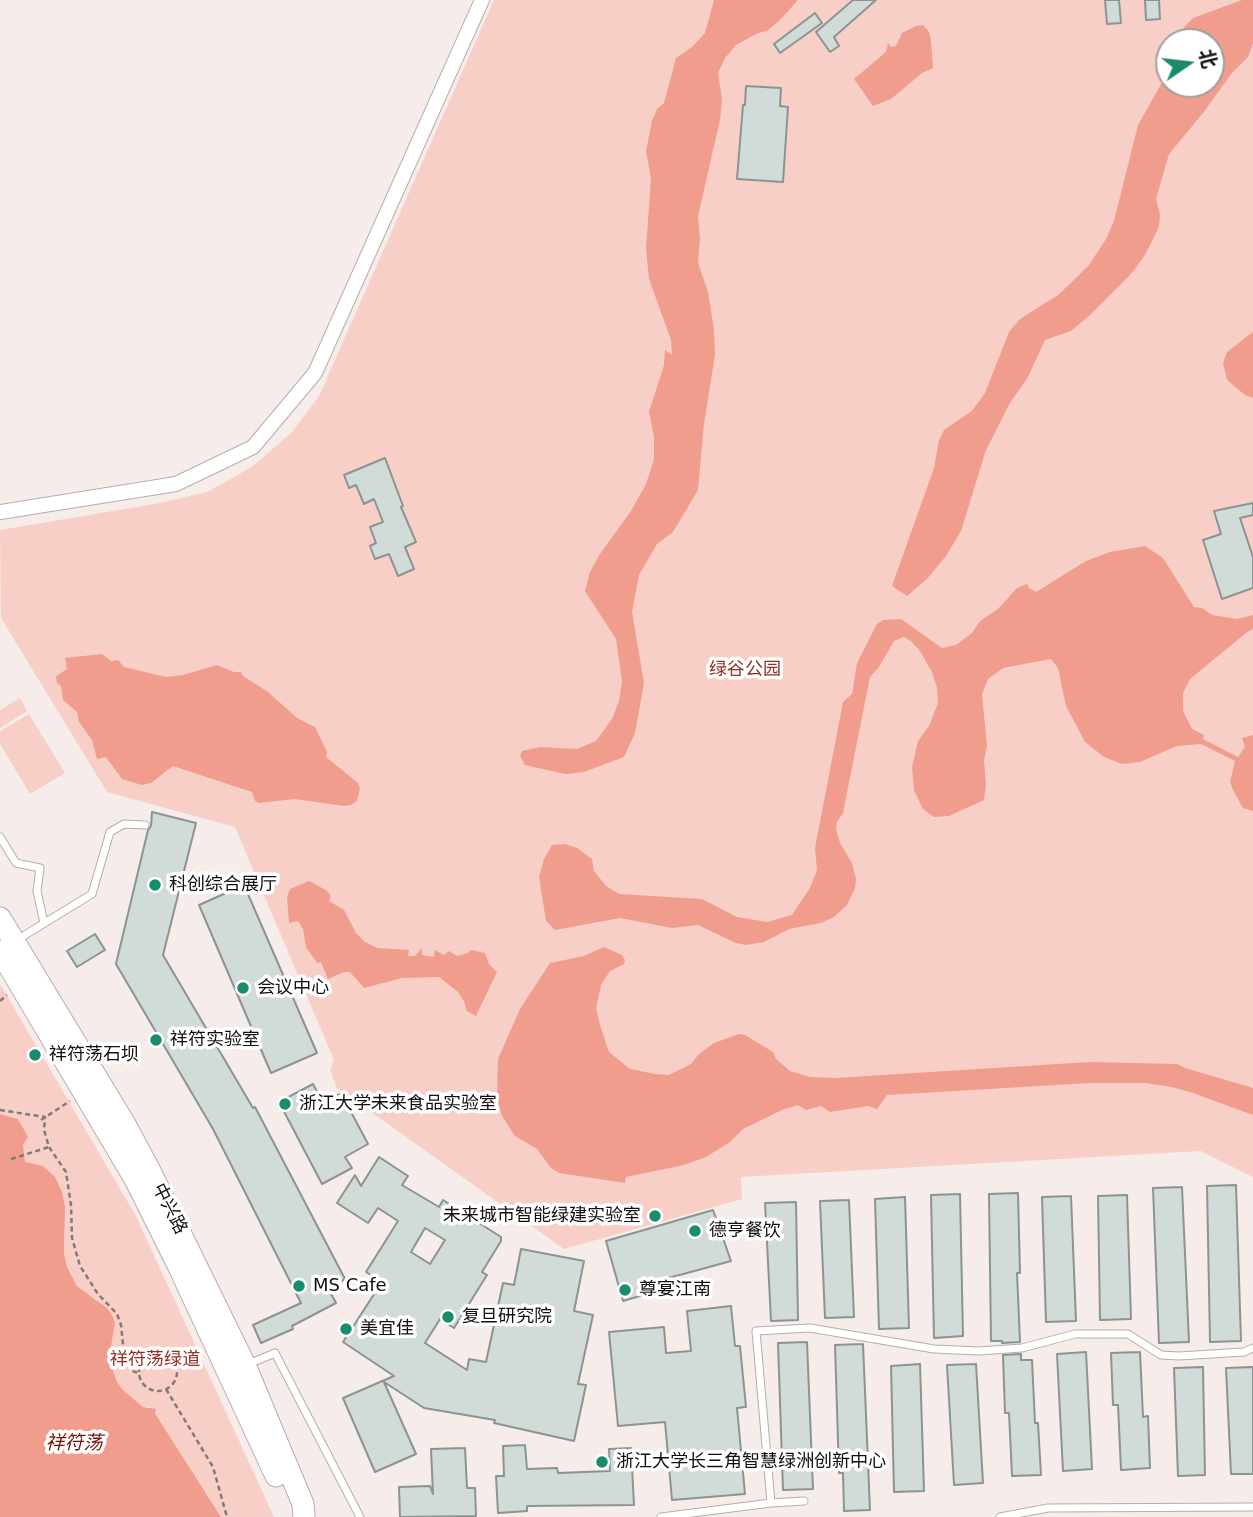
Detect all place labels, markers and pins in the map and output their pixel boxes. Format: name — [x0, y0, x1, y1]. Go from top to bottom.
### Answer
place label: 科创综合展厅 — [169, 874, 277, 896]
marker: 科创综合展厅 — [147, 877, 163, 893]
place label: 会议中心 — [257, 977, 329, 999]
marker: 会议中心 — [235, 980, 251, 996]
place label: 祥符实验室 — [170, 1029, 260, 1051]
marker: 祥符实验室 — [148, 1032, 164, 1048]
place label: 祥符荡石坝 — [49, 1044, 139, 1066]
marker: 祥符荡石坝 — [27, 1047, 43, 1063]
place label: 浙江大学未来食品实验室 — [299, 1093, 497, 1115]
marker: 浙江大学未来食品实验室 — [277, 1096, 293, 1112]
place label: 未来城市智能绿建实验室 — [443, 1205, 641, 1227]
marker: 未来城市智能绿建实验室 — [647, 1208, 663, 1224]
place label: 德亨餐饮 — [709, 1220, 781, 1242]
marker: 德亨餐饮 — [687, 1223, 703, 1239]
place label: MS Cafe — [313, 1275, 387, 1297]
marker: MS Cafe — [291, 1278, 307, 1294]
place label: 尊宴江南 — [639, 1279, 711, 1301]
marker: 尊宴江南 — [617, 1282, 633, 1298]
place label: 复旦研究院 — [462, 1306, 552, 1328]
marker: 复旦研究院 — [440, 1309, 456, 1325]
place label: 美宜佳 — [360, 1318, 414, 1340]
marker: 美宜佳 — [338, 1321, 354, 1337]
place label: 浙江大学长三角智慧绿洲创新中心 — [616, 1451, 886, 1473]
marker: 浙江大学长三角智慧绿洲创新中心 — [594, 1454, 610, 1470]

